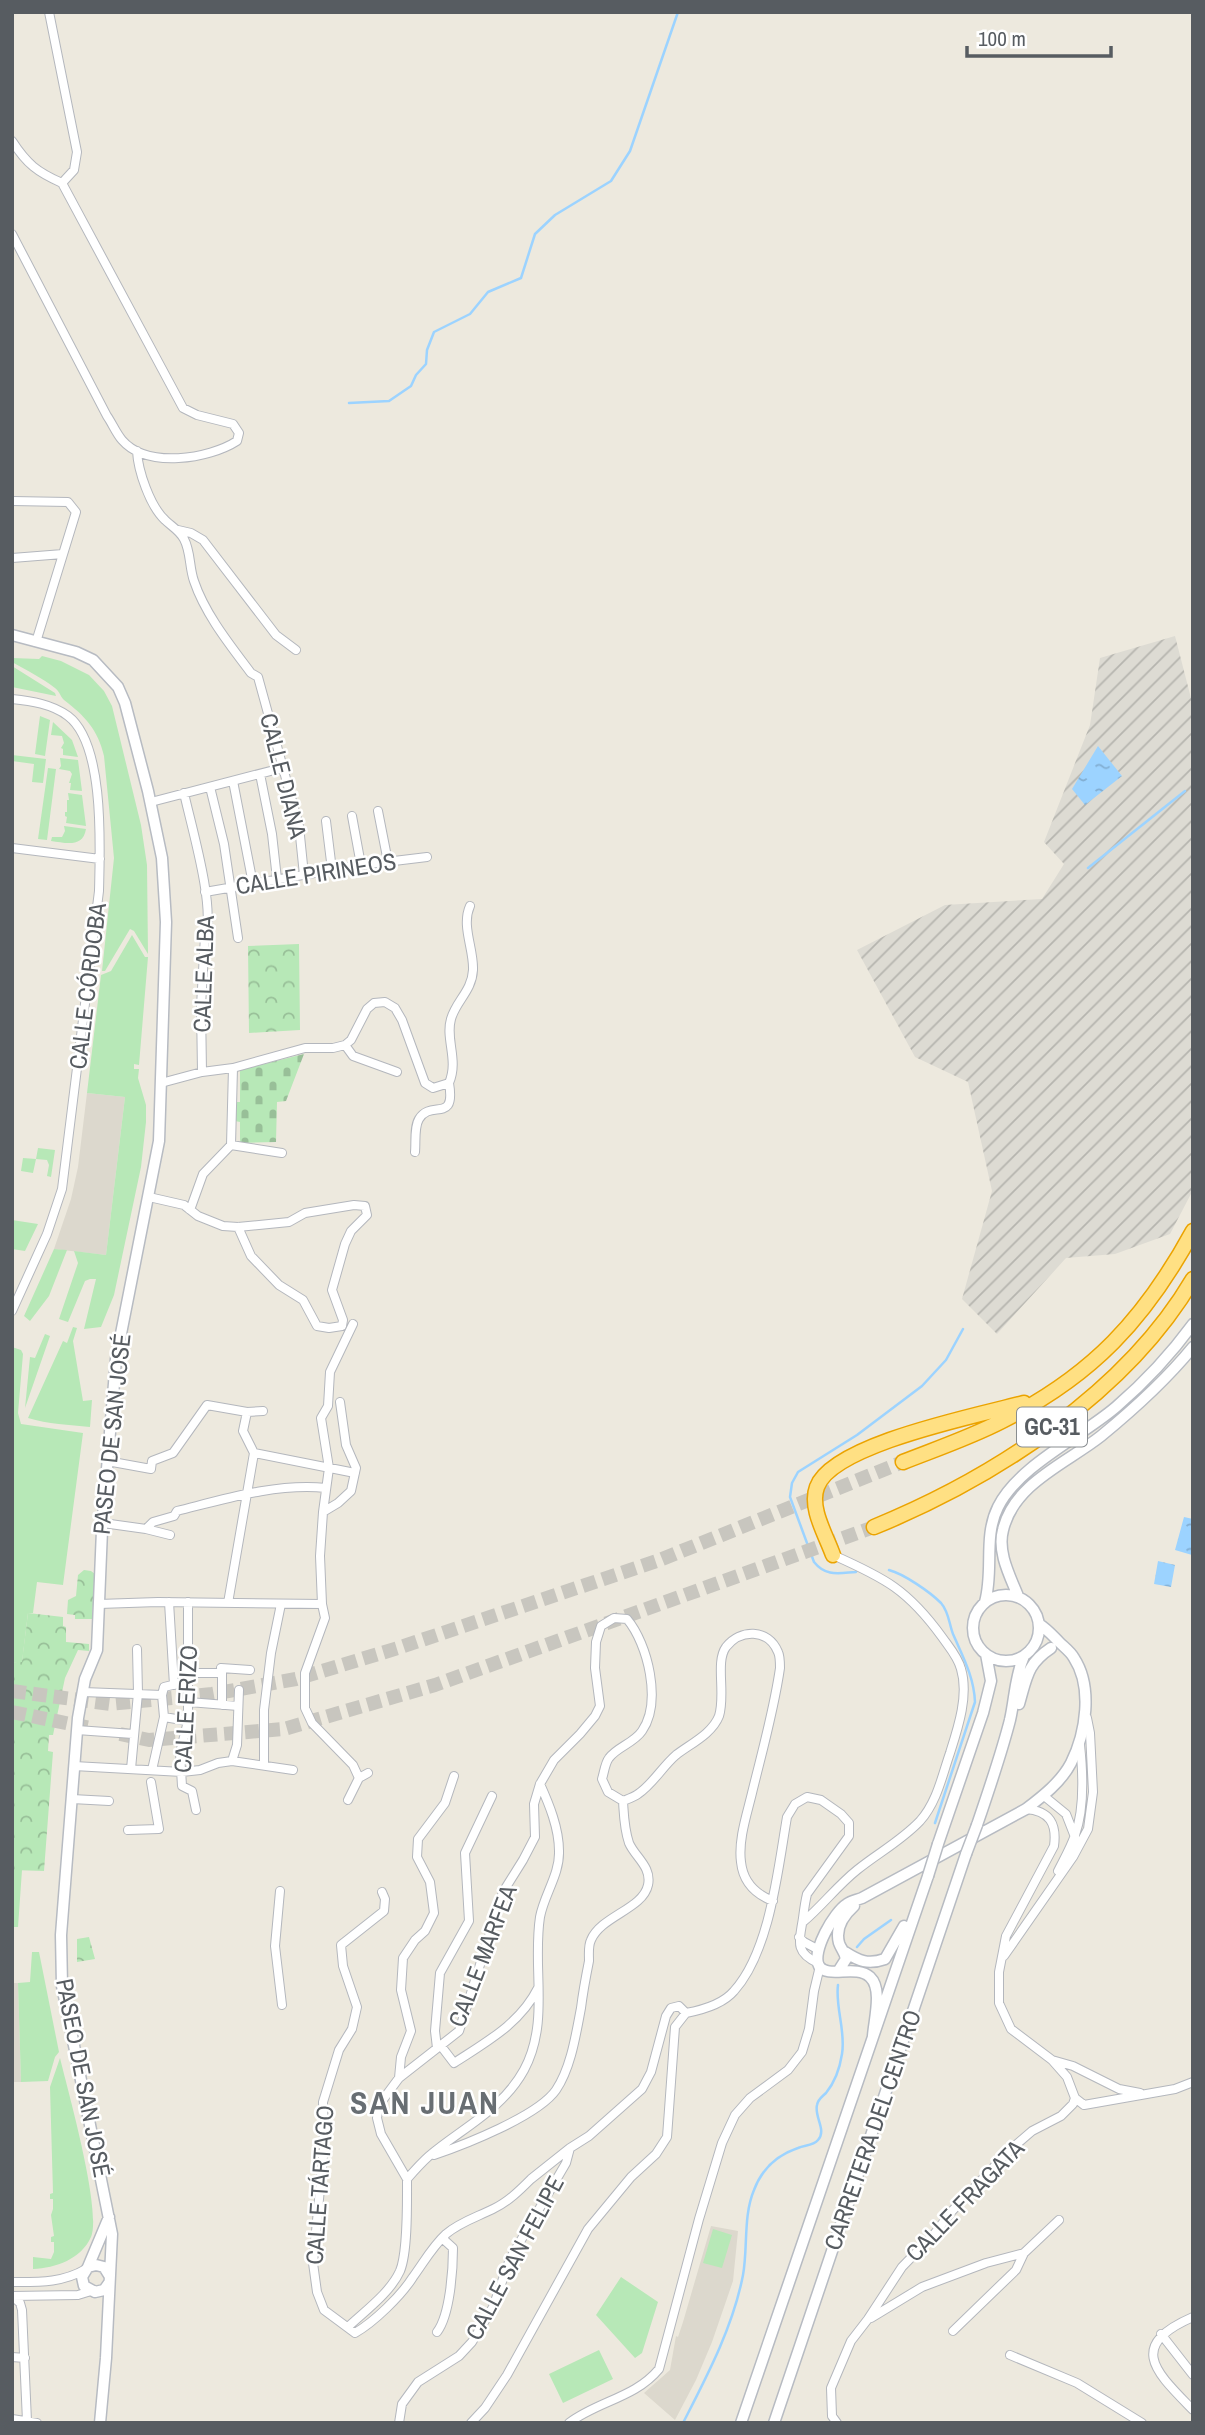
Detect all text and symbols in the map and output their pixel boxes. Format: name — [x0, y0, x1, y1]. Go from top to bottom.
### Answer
scale bar — [967, 14, 1110, 58]
text: 100 m — [978, 24, 1026, 53]
street label: CALLE DIANA — [253, 710, 315, 843]
street label: CALLE PIRINEOS — [233, 845, 398, 901]
street label: CALLE CÓRDOBA — [61, 900, 113, 1071]
street label: CALLE ALBA — [185, 914, 221, 1033]
street label: PASEO DE SAN JOSÉ — [85, 1332, 137, 1536]
road number: GC-31 — [1017, 1408, 1087, 1446]
street label: CALLE ERIZO — [166, 1644, 204, 1774]
street label: CALLE MARFEA — [440, 1879, 524, 2031]
street label: PASEO DE SAN JOSÉ — [49, 1976, 119, 2180]
street label: CARRETERA DEL CENTRO — [816, 2005, 928, 2254]
district label: SAN JUAN — [350, 2081, 500, 2124]
street label: CALLE TÁRTAGO — [297, 2104, 341, 2266]
street label: CALLE FRAGATA — [898, 2132, 1031, 2268]
street label: CALLE SAN FELIPE — [457, 2170, 571, 2345]

